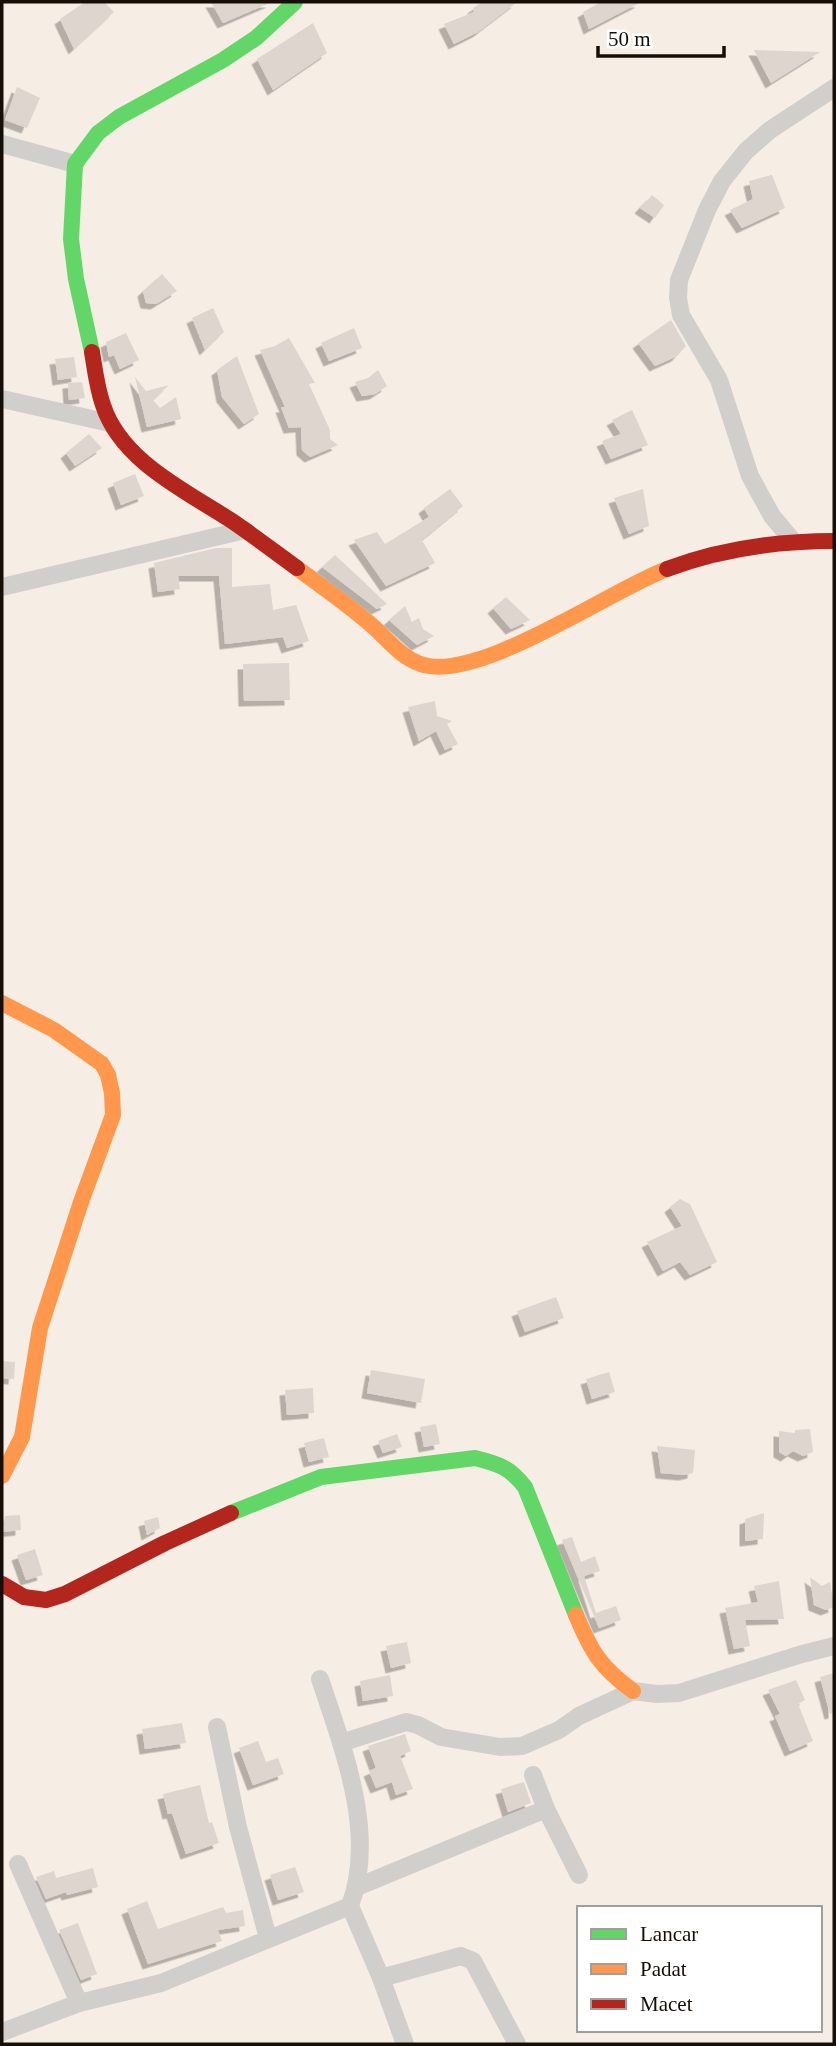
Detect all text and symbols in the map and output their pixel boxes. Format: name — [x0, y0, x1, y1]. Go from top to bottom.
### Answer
scale bar — [598, 14, 724, 58]
text: 50 m — [608, 27, 651, 51]
legend — [577, 1906, 822, 2032]
text: Lancar — [640, 1922, 698, 1946]
text: Padat — [640, 1957, 687, 1981]
text: Macet — [640, 1992, 693, 2016]

